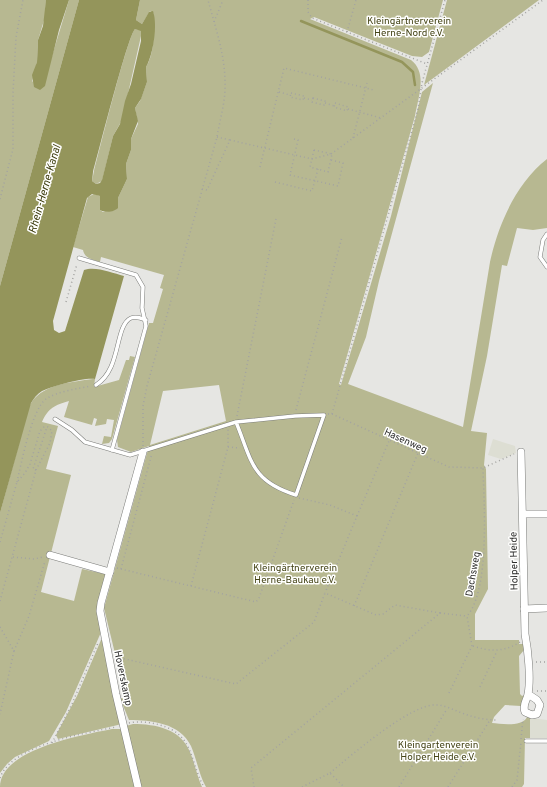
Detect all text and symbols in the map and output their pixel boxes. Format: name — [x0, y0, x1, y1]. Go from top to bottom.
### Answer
park label: Kleingärtnerverein Herne-Nord e.V. — [367, 15, 451, 40]
water label: Rhein-Herne-Kanal — [26, 142, 65, 235]
street label: Hasenweg — [382, 426, 429, 457]
street label: Holper Heide — [507, 532, 522, 590]
street label: Dachsweg — [463, 551, 484, 598]
park label: Kleingärtnerverein Herne-Baukau e.V. — [253, 562, 337, 587]
street label: Hoverskamp — [110, 649, 135, 708]
park label: Kleingartenverein Holper Heide e.V. — [398, 739, 478, 764]

